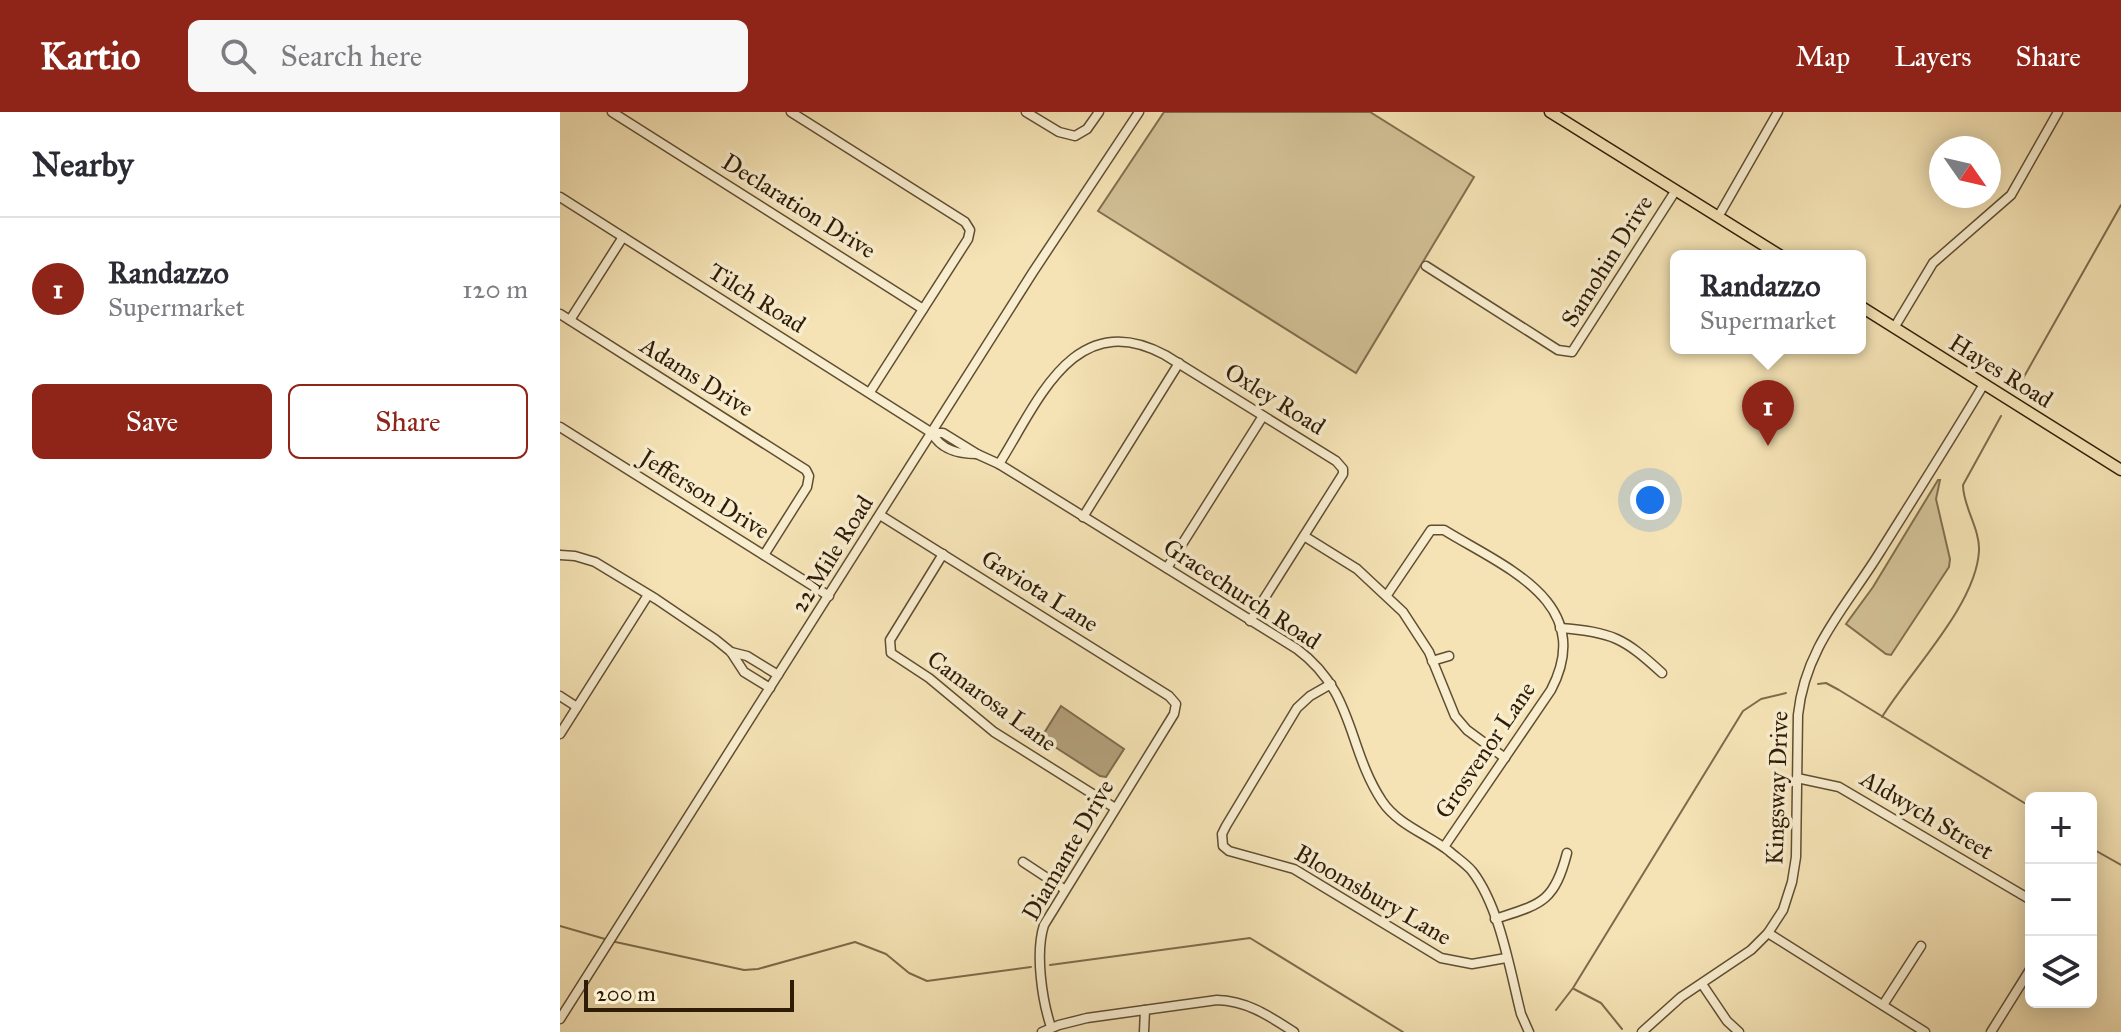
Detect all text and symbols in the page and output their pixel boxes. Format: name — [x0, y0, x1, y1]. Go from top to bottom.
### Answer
search box — [188, 20, 748, 92]
text: Kartio — [40, 33, 140, 79]
icon: search — [216, 34, 260, 78]
text: Search here — [280, 38, 422, 74]
text: Map — [1795, 39, 1850, 74]
text: Layers — [1894, 39, 1972, 74]
text: Share — [2016, 39, 2081, 74]
north arrow — [1929, 136, 2001, 208]
text: Nearby — [32, 144, 134, 185]
street label: Declaration Drive — [717, 147, 881, 265]
street label: Samohin Drive — [1555, 190, 1659, 332]
popup — [1670, 250, 1866, 354]
text: Randazzo — [108, 255, 229, 291]
street label: Tilch Road — [703, 256, 811, 340]
text: Randazzo — [1700, 268, 1821, 304]
text: 1 — [53, 273, 63, 305]
text: 120 m — [462, 273, 528, 305]
text: Supermarket — [108, 291, 245, 323]
text: Supermarket — [1700, 304, 1836, 336]
street label: Hayes Road — [1944, 327, 2058, 415]
street label: Adams Drive — [634, 330, 759, 424]
street label: Oxley Road — [1219, 356, 1331, 442]
pin: 1 — [1742, 380, 1794, 446]
button: Save — [32, 384, 272, 459]
button: Share — [288, 384, 528, 459]
street label: Jefferson Drive — [632, 441, 775, 546]
your location — [1630, 480, 1670, 520]
street label: 22 Mile Road — [784, 490, 880, 618]
street label: Gracechurch Road — [1158, 532, 1326, 656]
street label: Gaviota Lane — [976, 543, 1104, 639]
street label: Camarosa Lane — [921, 644, 1063, 758]
street label: Grosvenor Lane — [1428, 676, 1542, 824]
street label: Kingsway Drive — [1759, 711, 1795, 865]
street label: Aldwych Street — [1854, 763, 1999, 867]
street label: Diamante Drive — [1016, 774, 1120, 926]
map controls — [2025, 792, 2097, 1008]
button: + — [2025, 792, 2097, 864]
street label: Bloomsbury Lane — [1289, 838, 1457, 952]
button: − — [2025, 864, 2097, 936]
button: layers — [2025, 936, 2097, 1008]
scale bar — [584, 976, 794, 1012]
text: 200 m — [596, 980, 656, 1007]

